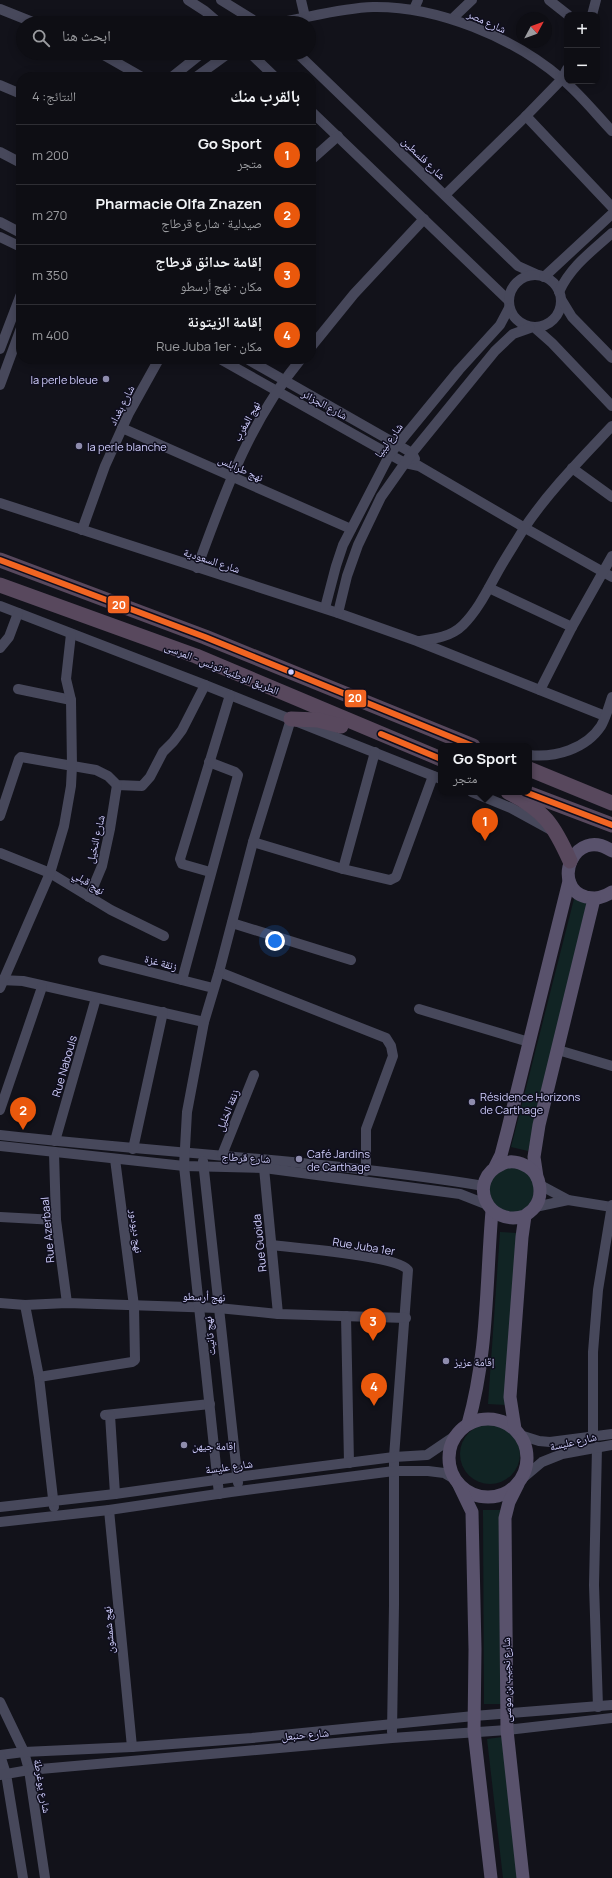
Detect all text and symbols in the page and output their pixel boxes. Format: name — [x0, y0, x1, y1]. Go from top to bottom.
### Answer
street label: شارع مصر — [464, 5, 509, 36]
north arrow — [516, 12, 552, 48]
map controls — [564, 12, 600, 84]
button: + — [564, 12, 600, 48]
search box — [16, 16, 316, 60]
text: ابحث هنا — [62, 25, 111, 46]
icon: search — [30, 27, 52, 49]
button: − — [564, 48, 600, 84]
text: بالقرب منك — [230, 84, 300, 107]
text: النتائج: 4 — [32, 87, 76, 105]
text: Go Sport — [198, 133, 262, 154]
street label: شارع فلسطين — [399, 133, 449, 183]
text: 200 m — [32, 146, 69, 164]
text: 1 — [284, 146, 290, 164]
text: متجر — [237, 154, 262, 172]
text: Pharmacie Olfa Znazen — [96, 193, 262, 214]
text: 270 m — [32, 206, 68, 224]
text: 2 — [283, 206, 291, 224]
text: صيدلية · شارع قرطاج — [161, 214, 262, 232]
text: إقامة حدائق قرطاج — [155, 251, 262, 272]
text: 350 m — [32, 266, 68, 284]
text: 3 — [283, 266, 291, 284]
text: مكان · نهج أرسطو — [180, 277, 262, 295]
text: إقامة الزيتونة — [188, 311, 262, 332]
text: 400 m — [32, 326, 69, 344]
text: 4 — [283, 326, 291, 344]
text: مكان · Rue Juba 1er — [156, 337, 262, 355]
place label: la perle bleue — [31, 372, 99, 387]
marker: la perle bleue — [101, 374, 111, 384]
street label: شارع بغداد — [105, 382, 137, 428]
street label: شارع الجزائر — [299, 385, 350, 423]
street label: نهج المغرب — [229, 398, 263, 444]
street label: شارع ليبيا — [370, 420, 406, 460]
place label: la perle blanche — [87, 439, 167, 454]
marker: la perle blanche — [74, 441, 84, 451]
street label: نهج طرابلس — [216, 451, 266, 485]
street label: شارع السعودية — [182, 544, 242, 576]
line badge: 20 — [107, 595, 130, 614]
text: 20 — [112, 597, 126, 612]
street label: الطريق الوطنية تونس - المرسى — [163, 638, 281, 698]
unlabelled marker — [286, 667, 296, 677]
line badge: 20 — [344, 689, 367, 708]
text: 20 — [348, 690, 362, 705]
popup — [438, 743, 532, 795]
text: Go Sport — [453, 748, 517, 769]
text: متجر — [453, 769, 477, 787]
pin: 1 — [472, 808, 498, 841]
street label: شارع النخيل — [82, 813, 108, 865]
street label: نهج قبلي — [69, 866, 108, 899]
your location — [265, 931, 285, 951]
street label: زنقة غزة — [143, 950, 179, 974]
street label: Rue Nabouls — [48, 1033, 80, 1099]
street label: زنقة الخليل — [212, 1087, 242, 1133]
place label: Résidence Horizons de Carthage — [480, 1089, 581, 1117]
pin: 2 — [10, 1097, 36, 1130]
marker: Résidence Horizons de Carthage — [467, 1097, 477, 1107]
place label: Café Jardins de Carthage — [307, 1146, 371, 1174]
street label: شارع قرطاج — [221, 1148, 271, 1166]
marker: Café Jardins de Carthage — [294, 1154, 304, 1164]
street label: Rue Azerbaal — [37, 1196, 57, 1264]
street label: نهج ديودور — [127, 1207, 147, 1254]
street label: Rue Guoida — [249, 1213, 269, 1273]
street label: Rue Juba 1er — [332, 1234, 396, 1258]
street label: نهج أرسطو — [182, 1288, 226, 1304]
pin: 3 — [360, 1308, 386, 1341]
street label: نهج تانيت — [199, 1316, 219, 1356]
place label: إقامة عزيز — [453, 1354, 495, 1369]
marker: إقامة عزيز — [441, 1356, 451, 1366]
pin: 4 — [361, 1373, 387, 1406]
street label: شارع عليسة — [548, 1428, 598, 1454]
place label: إقامة جيهن — [192, 1438, 236, 1453]
marker: إقامة جيهن — [179, 1440, 189, 1450]
street label: شارع عليسة — [204, 1455, 254, 1477]
street label: نهج شمشون — [98, 1606, 118, 1654]
street label: شارع نجيب بن موسى — [498, 1637, 514, 1723]
street label: شارع حنبعل — [281, 1724, 329, 1744]
street label: شارع يوغرطة — [31, 1758, 55, 1814]

